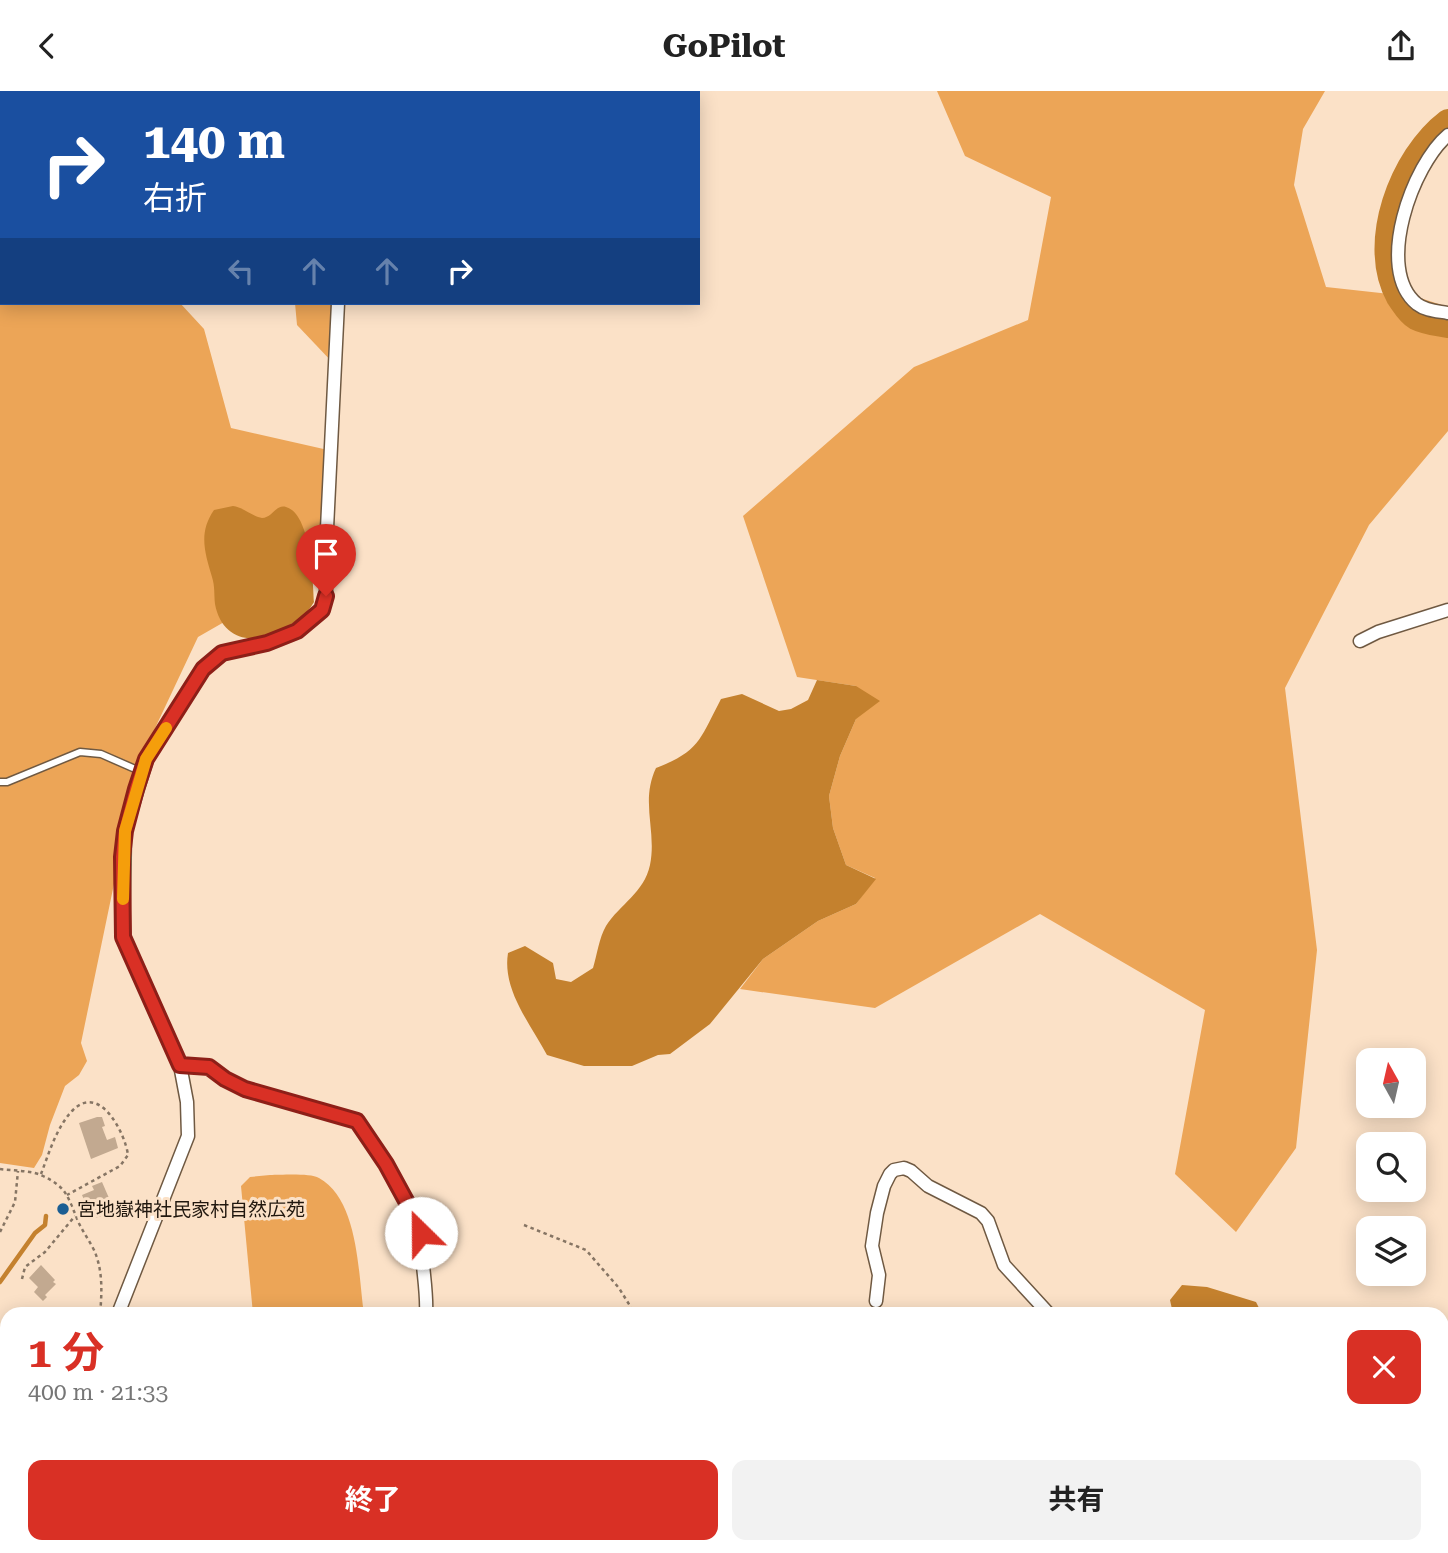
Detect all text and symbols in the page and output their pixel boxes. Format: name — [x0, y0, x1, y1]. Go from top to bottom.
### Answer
icon: back — [28, 27, 66, 65]
text: GoPilot — [662, 27, 786, 65]
icon: share — [1382, 27, 1420, 65]
text: 140 m — [143, 113, 285, 170]
icon: right — [28, 119, 119, 210]
text: 右折 — [143, 179, 207, 217]
icon: left — [222, 252, 260, 290]
icon: ahead — [295, 252, 333, 290]
icon: ahead — [368, 252, 406, 290]
icon: right — [441, 252, 479, 290]
pin — [296, 524, 356, 596]
icon: arrive — [307, 535, 345, 573]
north arrow — [1356, 1048, 1426, 1118]
map controls — [1356, 1048, 1426, 1286]
button: search — [1356, 1132, 1426, 1202]
position arrow — [384, 1196, 458, 1270]
place label: 宮地嶽神社民家村自然広苑 — [77, 1198, 305, 1221]
marker: 宮地嶽神社民家村自然広苑 — [55, 1201, 71, 1217]
button: layers — [1356, 1216, 1426, 1286]
text: 1 分 — [28, 1328, 104, 1377]
button: close — [1347, 1330, 1421, 1404]
text: 400 m · 21:33 — [28, 1379, 168, 1406]
button: 終了 — [28, 1460, 718, 1540]
button: 共有 — [732, 1460, 1421, 1540]

